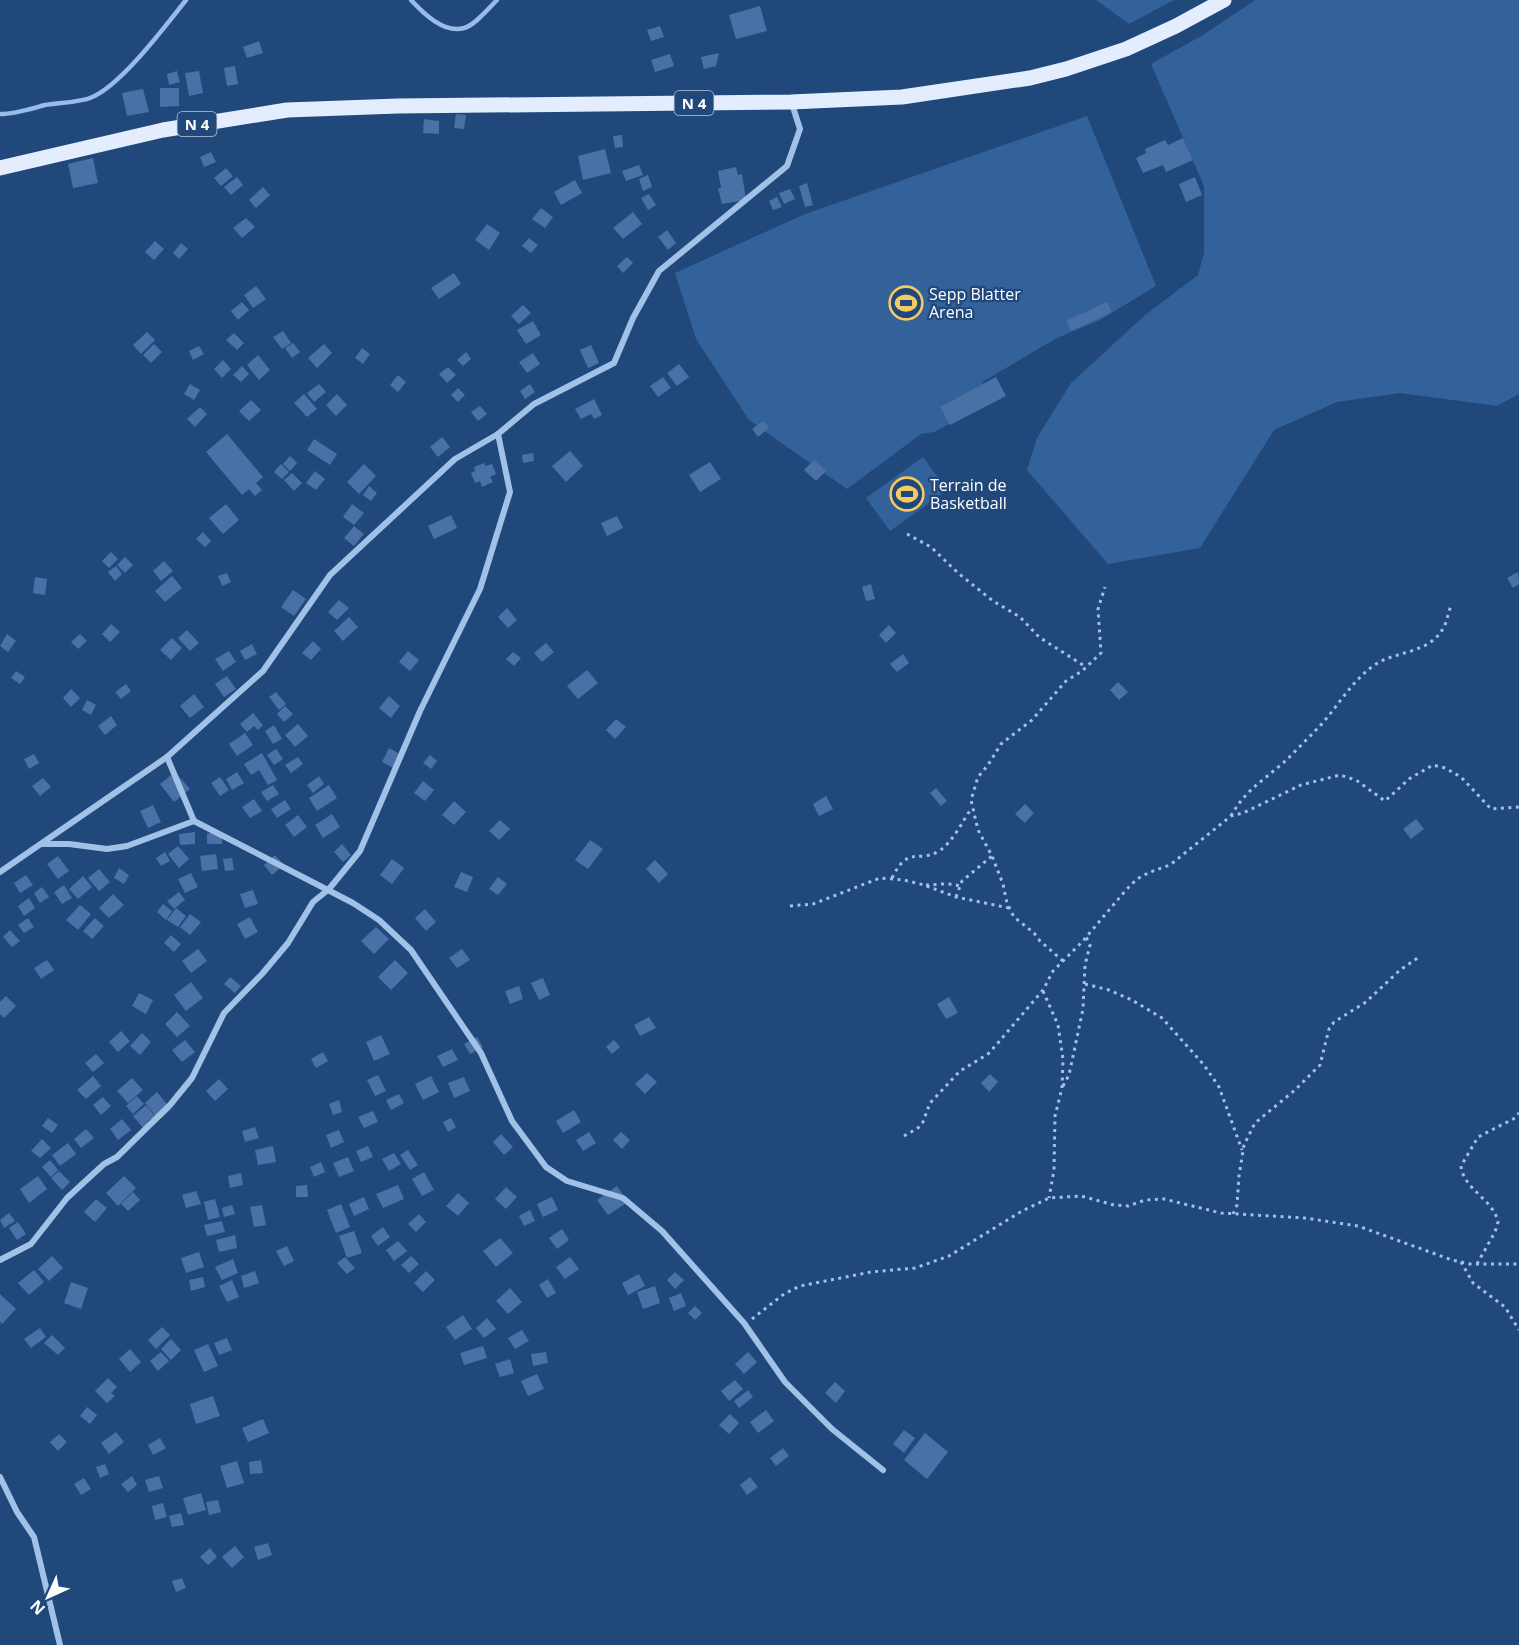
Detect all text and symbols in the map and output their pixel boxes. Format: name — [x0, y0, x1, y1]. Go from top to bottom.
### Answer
road number: N 4 — [674, 91, 714, 115]
road number: N 4 — [178, 112, 216, 136]
place label: Sepp Blatter Arena — [929, 283, 1021, 323]
sports icon: Sepp Blatter Arena — [888, 285, 924, 321]
place label: Terrain de Basketball — [930, 474, 1007, 514]
sports icon: Terrain de Basketball — [889, 476, 925, 512]
north arrow — [18, 1567, 78, 1627]
text: N — [25, 1595, 50, 1620]

